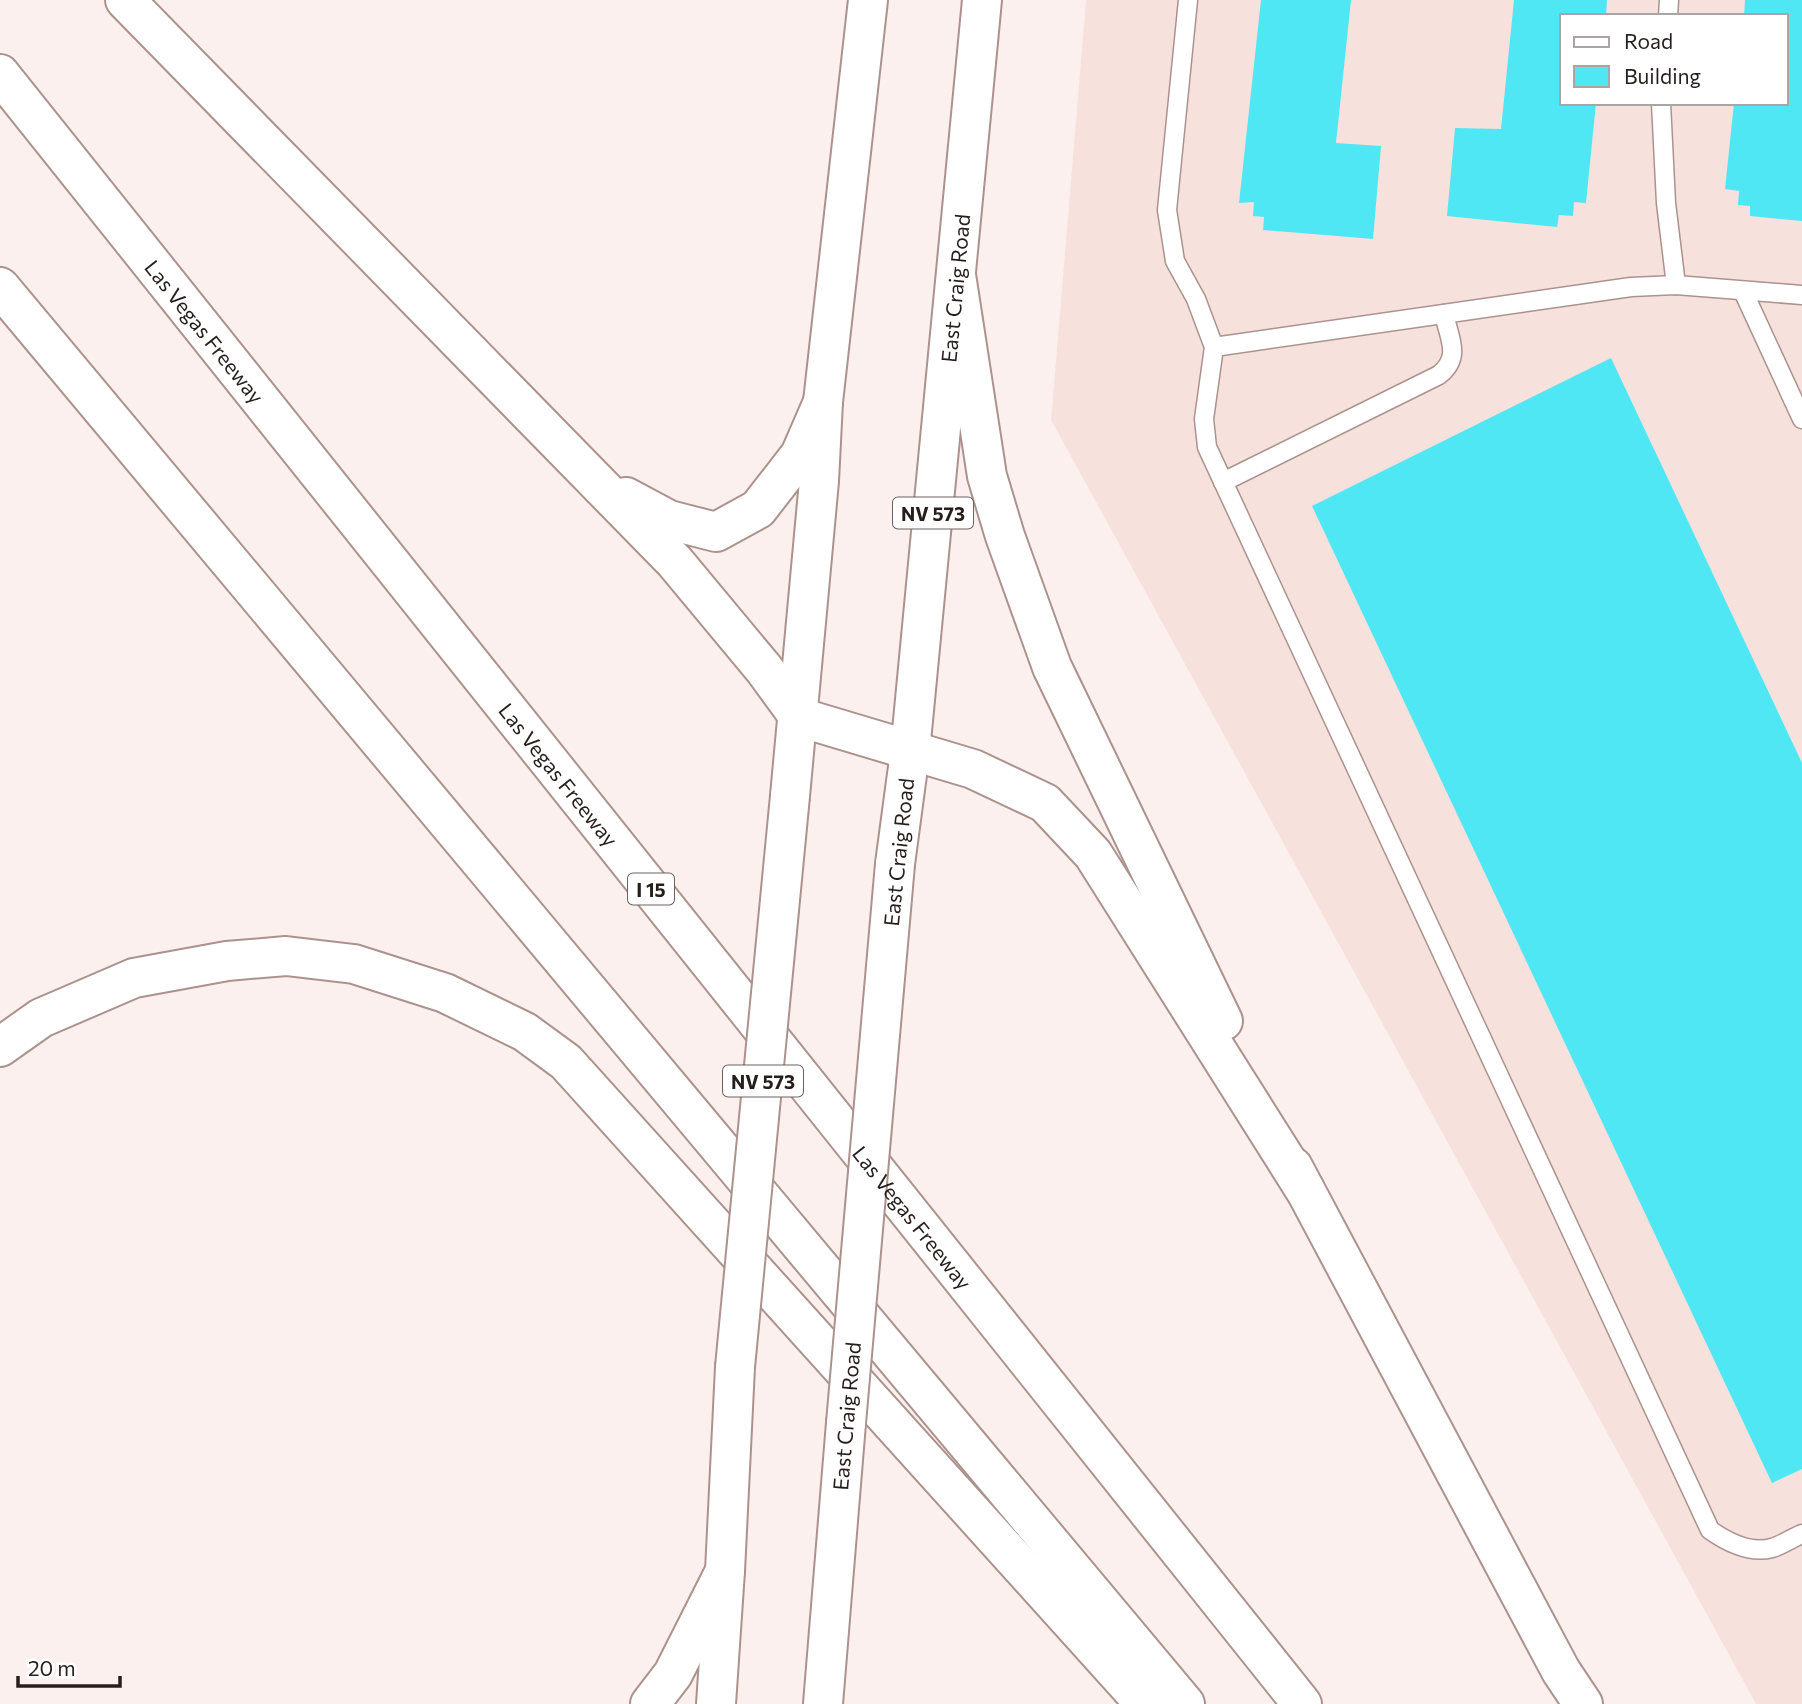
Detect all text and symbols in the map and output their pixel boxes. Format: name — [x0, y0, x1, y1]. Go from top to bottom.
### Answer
legend — [1560, 14, 1788, 105]
text: Road — [1624, 28, 1673, 53]
text: Building — [1624, 63, 1701, 88]
street label: East Craig Road — [935, 213, 974, 364]
street label: Las Vegas Freeway — [141, 254, 270, 408]
road number: NV 573 — [893, 498, 973, 528]
street label: Las Vegas Freeway — [494, 697, 624, 851]
street label: East Craig Road — [878, 777, 918, 927]
road number: I 15 — [628, 874, 674, 904]
road number: NV 573 — [723, 1065, 803, 1096]
street label: Las Vegas Freeway — [848, 1140, 978, 1294]
street label: East Craig Road — [827, 1341, 865, 1491]
scale bar — [18, 1644, 119, 1688]
text: 20 m — [28, 1655, 76, 1680]

